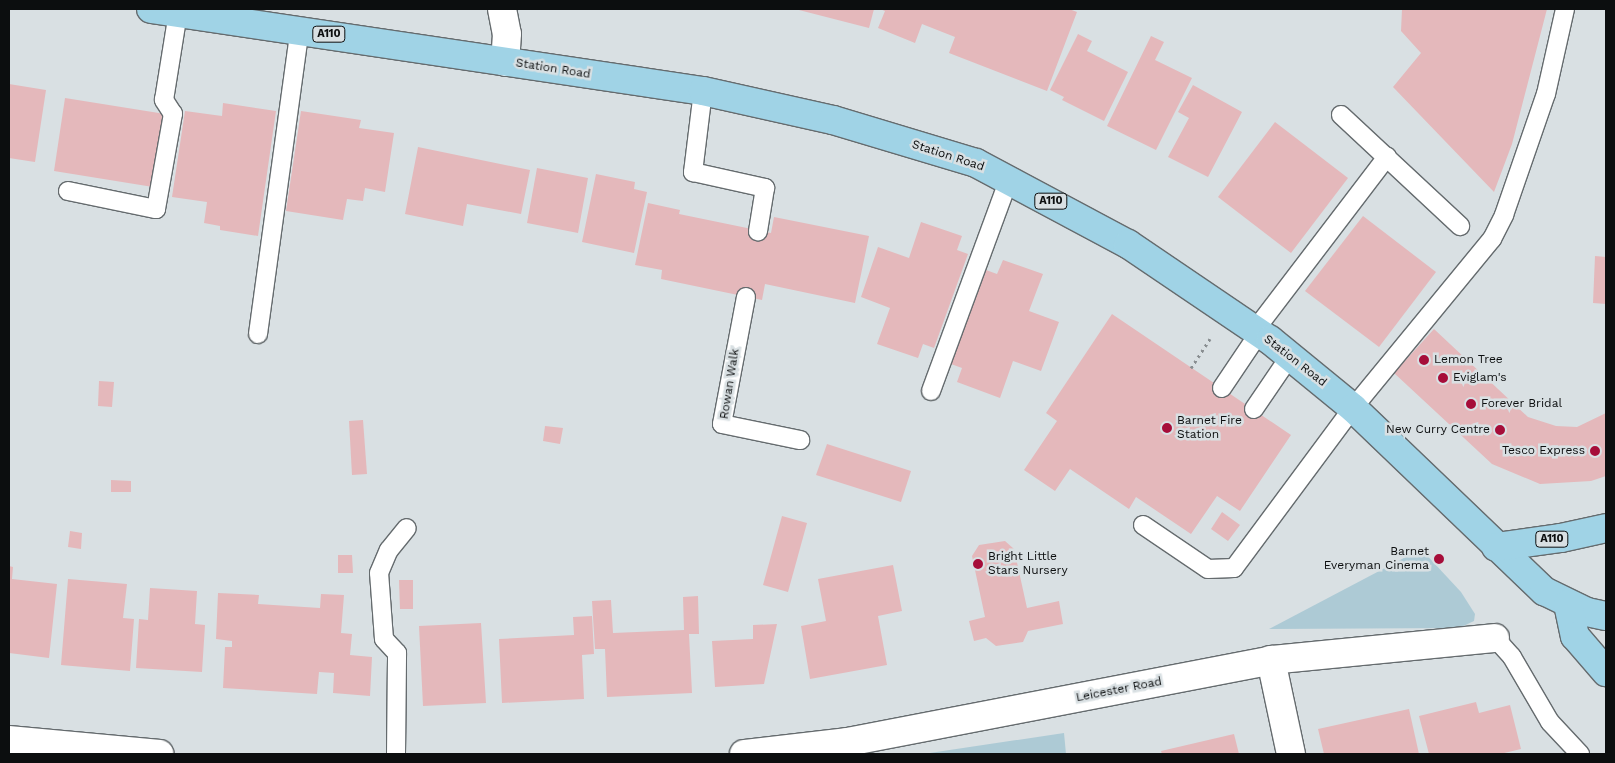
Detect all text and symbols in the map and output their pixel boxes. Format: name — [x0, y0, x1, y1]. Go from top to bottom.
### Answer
road number: A110 — [312, 26, 346, 42]
street label: Station Road — [515, 56, 591, 82]
street label: Station Road — [910, 137, 986, 175]
road number: A110 — [1034, 192, 1068, 210]
street label: Station Road — [1261, 332, 1329, 390]
street label: Rowan Walk — [717, 348, 743, 420]
place label: Lemon Tree — [1434, 353, 1503, 367]
marker: Lemon Tree — [1418, 354, 1430, 366]
place label: Eviglam's — [1453, 371, 1507, 385]
marker: Eviglam's — [1437, 372, 1449, 384]
place label: Forever Bridal — [1481, 397, 1562, 411]
marker: Forever Bridal — [1465, 398, 1477, 410]
place label: Barnet Fire Station — [1177, 414, 1242, 442]
marker: Barnet Fire Station — [1161, 422, 1173, 434]
place label: New Curry Centre — [1386, 423, 1490, 437]
marker: New Curry Centre — [1494, 424, 1506, 436]
place label: Tesco Express — [1502, 444, 1585, 458]
marker: Tesco Express — [1589, 445, 1601, 457]
road number: A110 — [1534, 530, 1570, 548]
place label: Barnet Everyman Cinema — [1324, 545, 1429, 573]
place label: Bright Little Stars Nursery — [988, 550, 1068, 578]
marker: Barnet Everyman Cinema — [1433, 553, 1445, 565]
marker: Bright Little Stars Nursery — [972, 558, 984, 570]
street label: Leicester Road — [1075, 675, 1163, 705]

